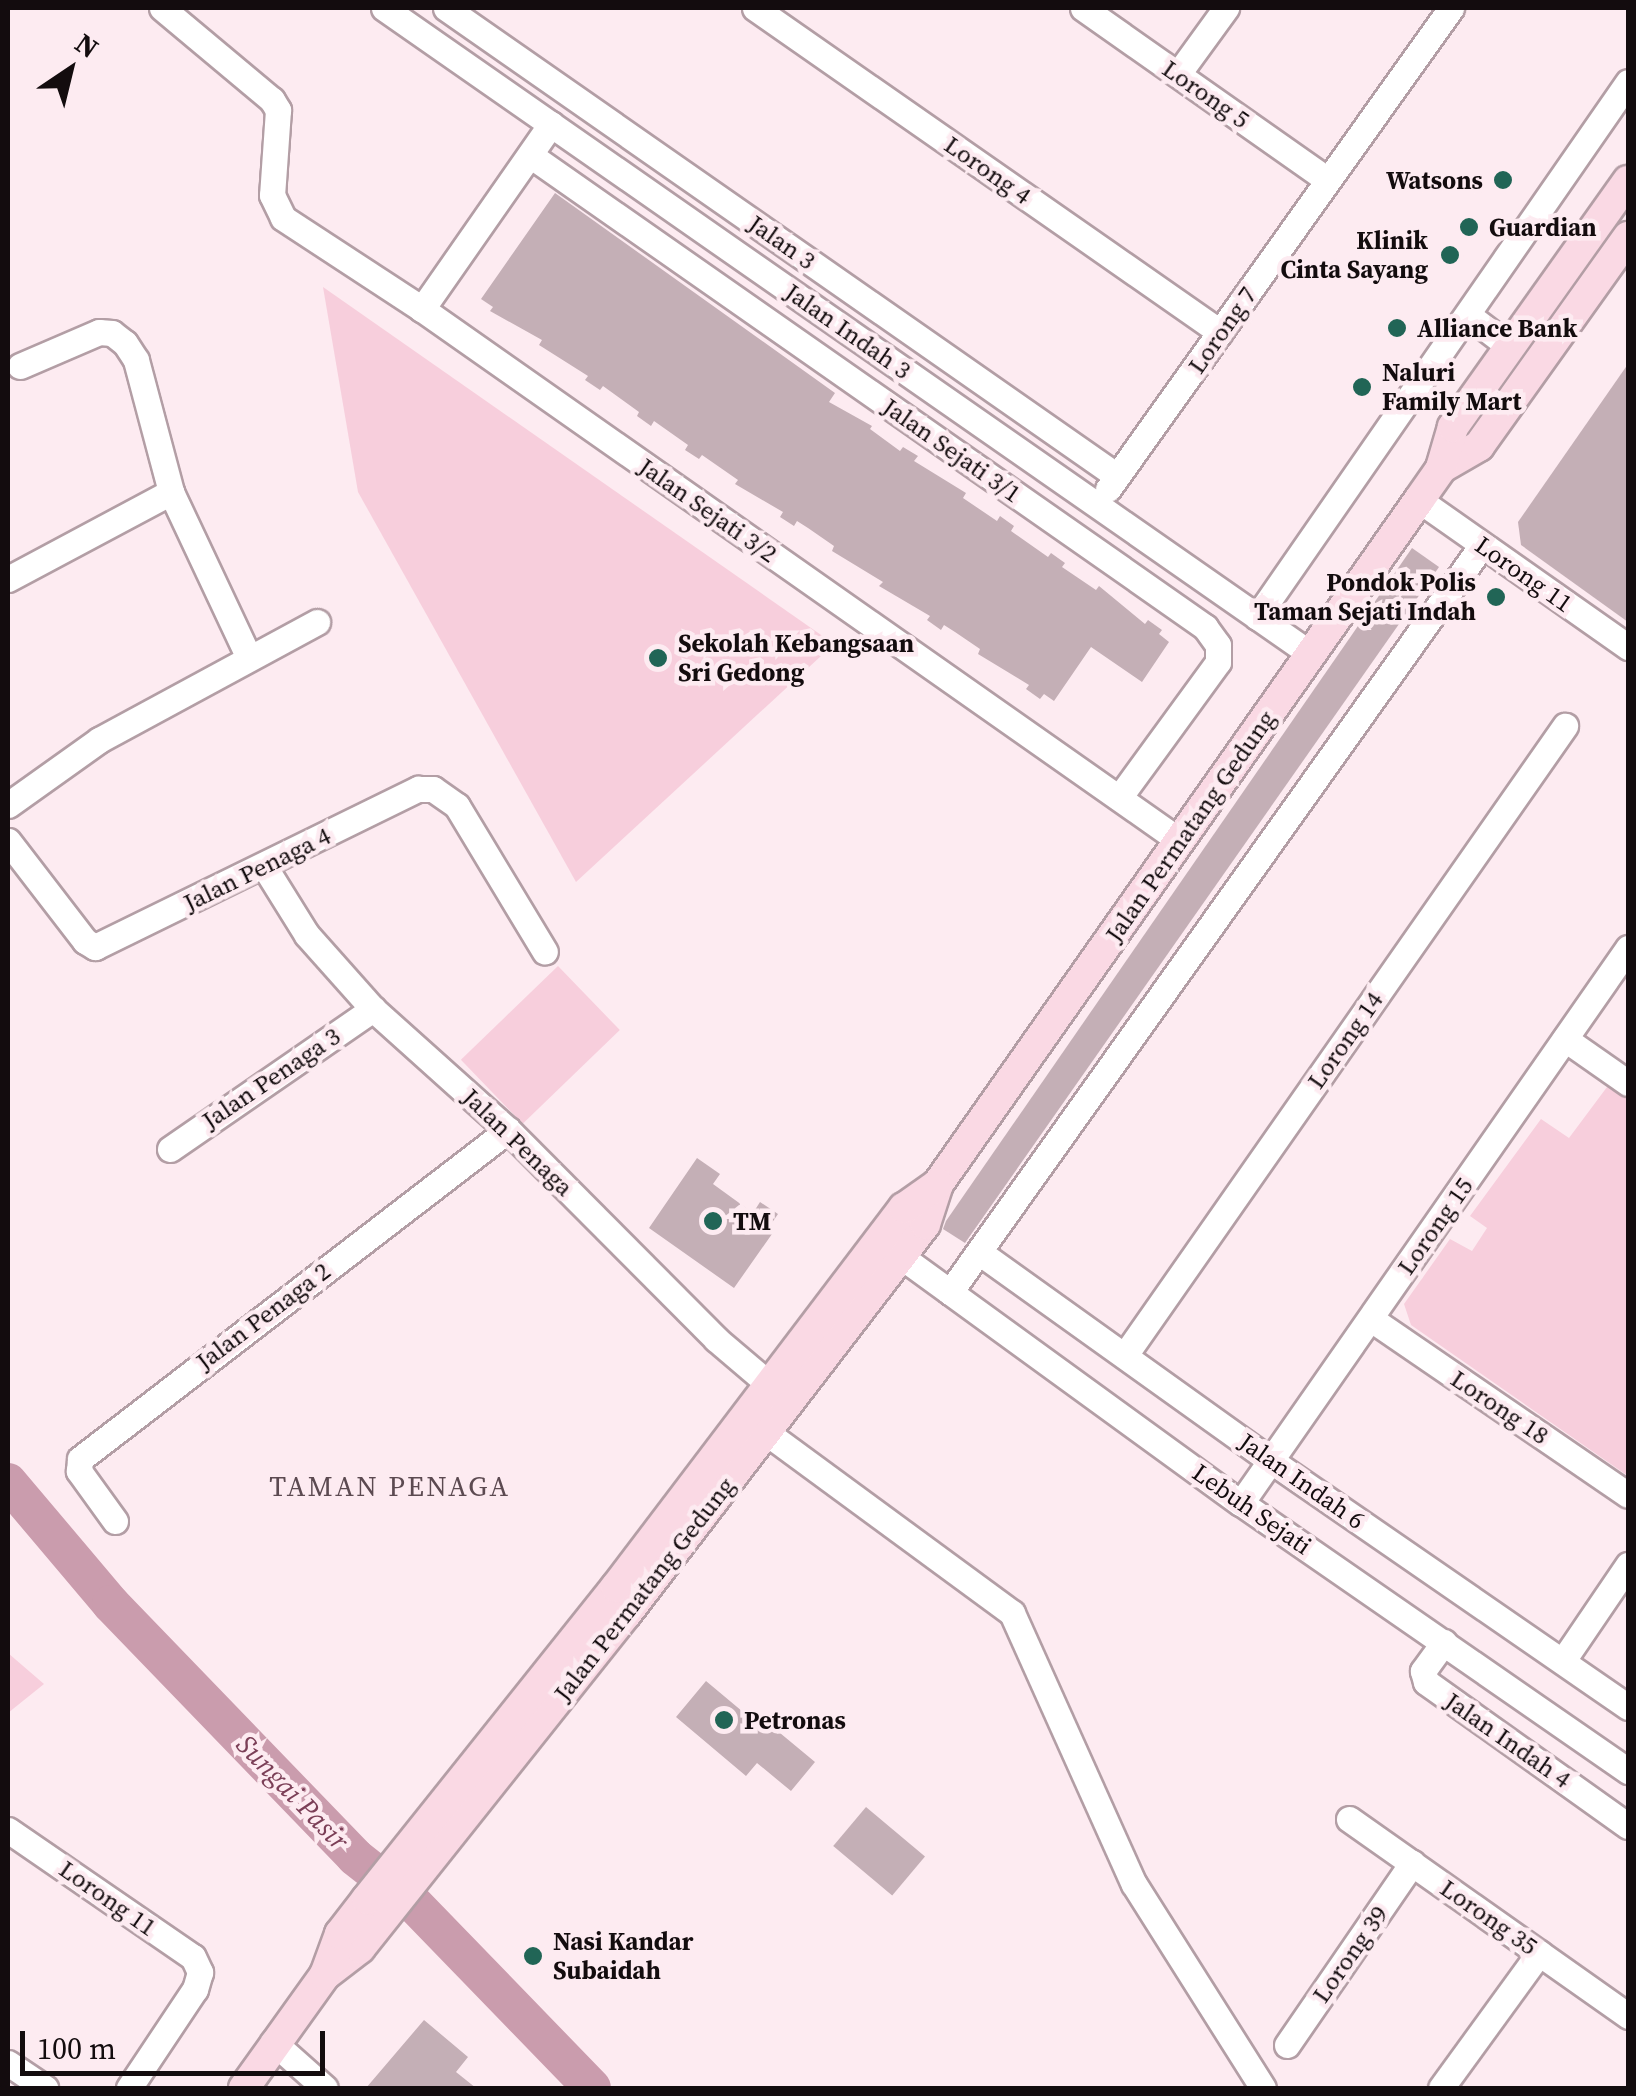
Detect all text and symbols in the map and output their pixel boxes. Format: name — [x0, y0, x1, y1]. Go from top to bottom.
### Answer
north arrow — [20, 20, 120, 120]
text: N — [68, 24, 106, 67]
street label: Lorong 5 — [1157, 53, 1255, 135]
street label: Lorong 4 — [939, 129, 1037, 211]
place label: Watsons — [1386, 165, 1483, 195]
marker: Watsons — [1492, 169, 1514, 191]
street label: Jalan 3 — [743, 208, 821, 276]
place label: Guardian — [1489, 212, 1597, 242]
marker: Guardian — [1458, 216, 1480, 238]
place label: Klinik Cinta Sayang — [1280, 226, 1428, 285]
marker: Klinik Cinta Sayang — [1437, 242, 1463, 268]
street label: Jalan Indah 3 — [779, 277, 917, 385]
street label: Lorong 7 — [1181, 281, 1263, 379]
place label: Alliance Bank — [1417, 313, 1577, 343]
marker: Alliance Bank — [1386, 317, 1408, 339]
place label: Naluri Family Mart — [1382, 358, 1521, 417]
marker: Naluri Family Mart — [1351, 376, 1373, 398]
street label: Jalan Sejati 3/1 — [877, 391, 1027, 509]
street label: Jalan Sejati 3/2 — [633, 451, 783, 569]
street label: Lorong 11 — [1470, 530, 1578, 618]
place label: Pondok Polis Taman Sejati Indah — [1254, 568, 1476, 627]
marker: Pondok Polis Taman Sejati Indah — [1485, 586, 1507, 608]
place label: Sekolah Kebangsaan Sri Gedong — [678, 629, 914, 688]
marker: Sekolah Kebangsaan Sri Gedong — [647, 647, 669, 669]
street label: Jalan Permatang Gedung — [1099, 704, 1281, 948]
street label: Jalan Penaga 4 — [178, 820, 336, 918]
street label: Lorong 14 — [1301, 986, 1389, 1094]
street label: Jalan Penaga 3 — [196, 1021, 346, 1135]
street label: Jalan Penaga — [457, 1082, 579, 1202]
street label: Lorong 15 — [1391, 1172, 1479, 1280]
place label: TM — [733, 1206, 771, 1236]
marker: TM — [702, 1210, 724, 1232]
street label: Jalan Penaga 2 — [190, 1256, 336, 1376]
street label: Lorong 18 — [1445, 1363, 1555, 1451]
street label: Jalan Indah 6 — [1233, 1427, 1371, 1535]
street label: Lebuh Sejati — [1187, 1457, 1317, 1561]
district label: TAMAN PENAGA — [269, 1469, 511, 1503]
street label: Jalan Permatang Gedung — [547, 1471, 741, 1707]
street label: Jalan Indah 4 — [1439, 1686, 1577, 1794]
place label: Petronas — [744, 1705, 846, 1735]
marker: Petronas — [713, 1709, 735, 1731]
water label: Sungai Pasir — [230, 1727, 356, 1857]
street label: Lorong 11 — [54, 1854, 162, 1942]
street label: Lorong 35 — [1435, 1873, 1543, 1961]
street label: Lorong 39 — [1306, 1900, 1394, 2008]
place label: Nasi Kandar Subaidah — [553, 1927, 693, 1986]
marker: Nasi Kandar Subaidah — [522, 1945, 544, 1967]
scale bar — [25, 2011, 330, 2073]
text: 100 m — [37, 2028, 116, 2069]

